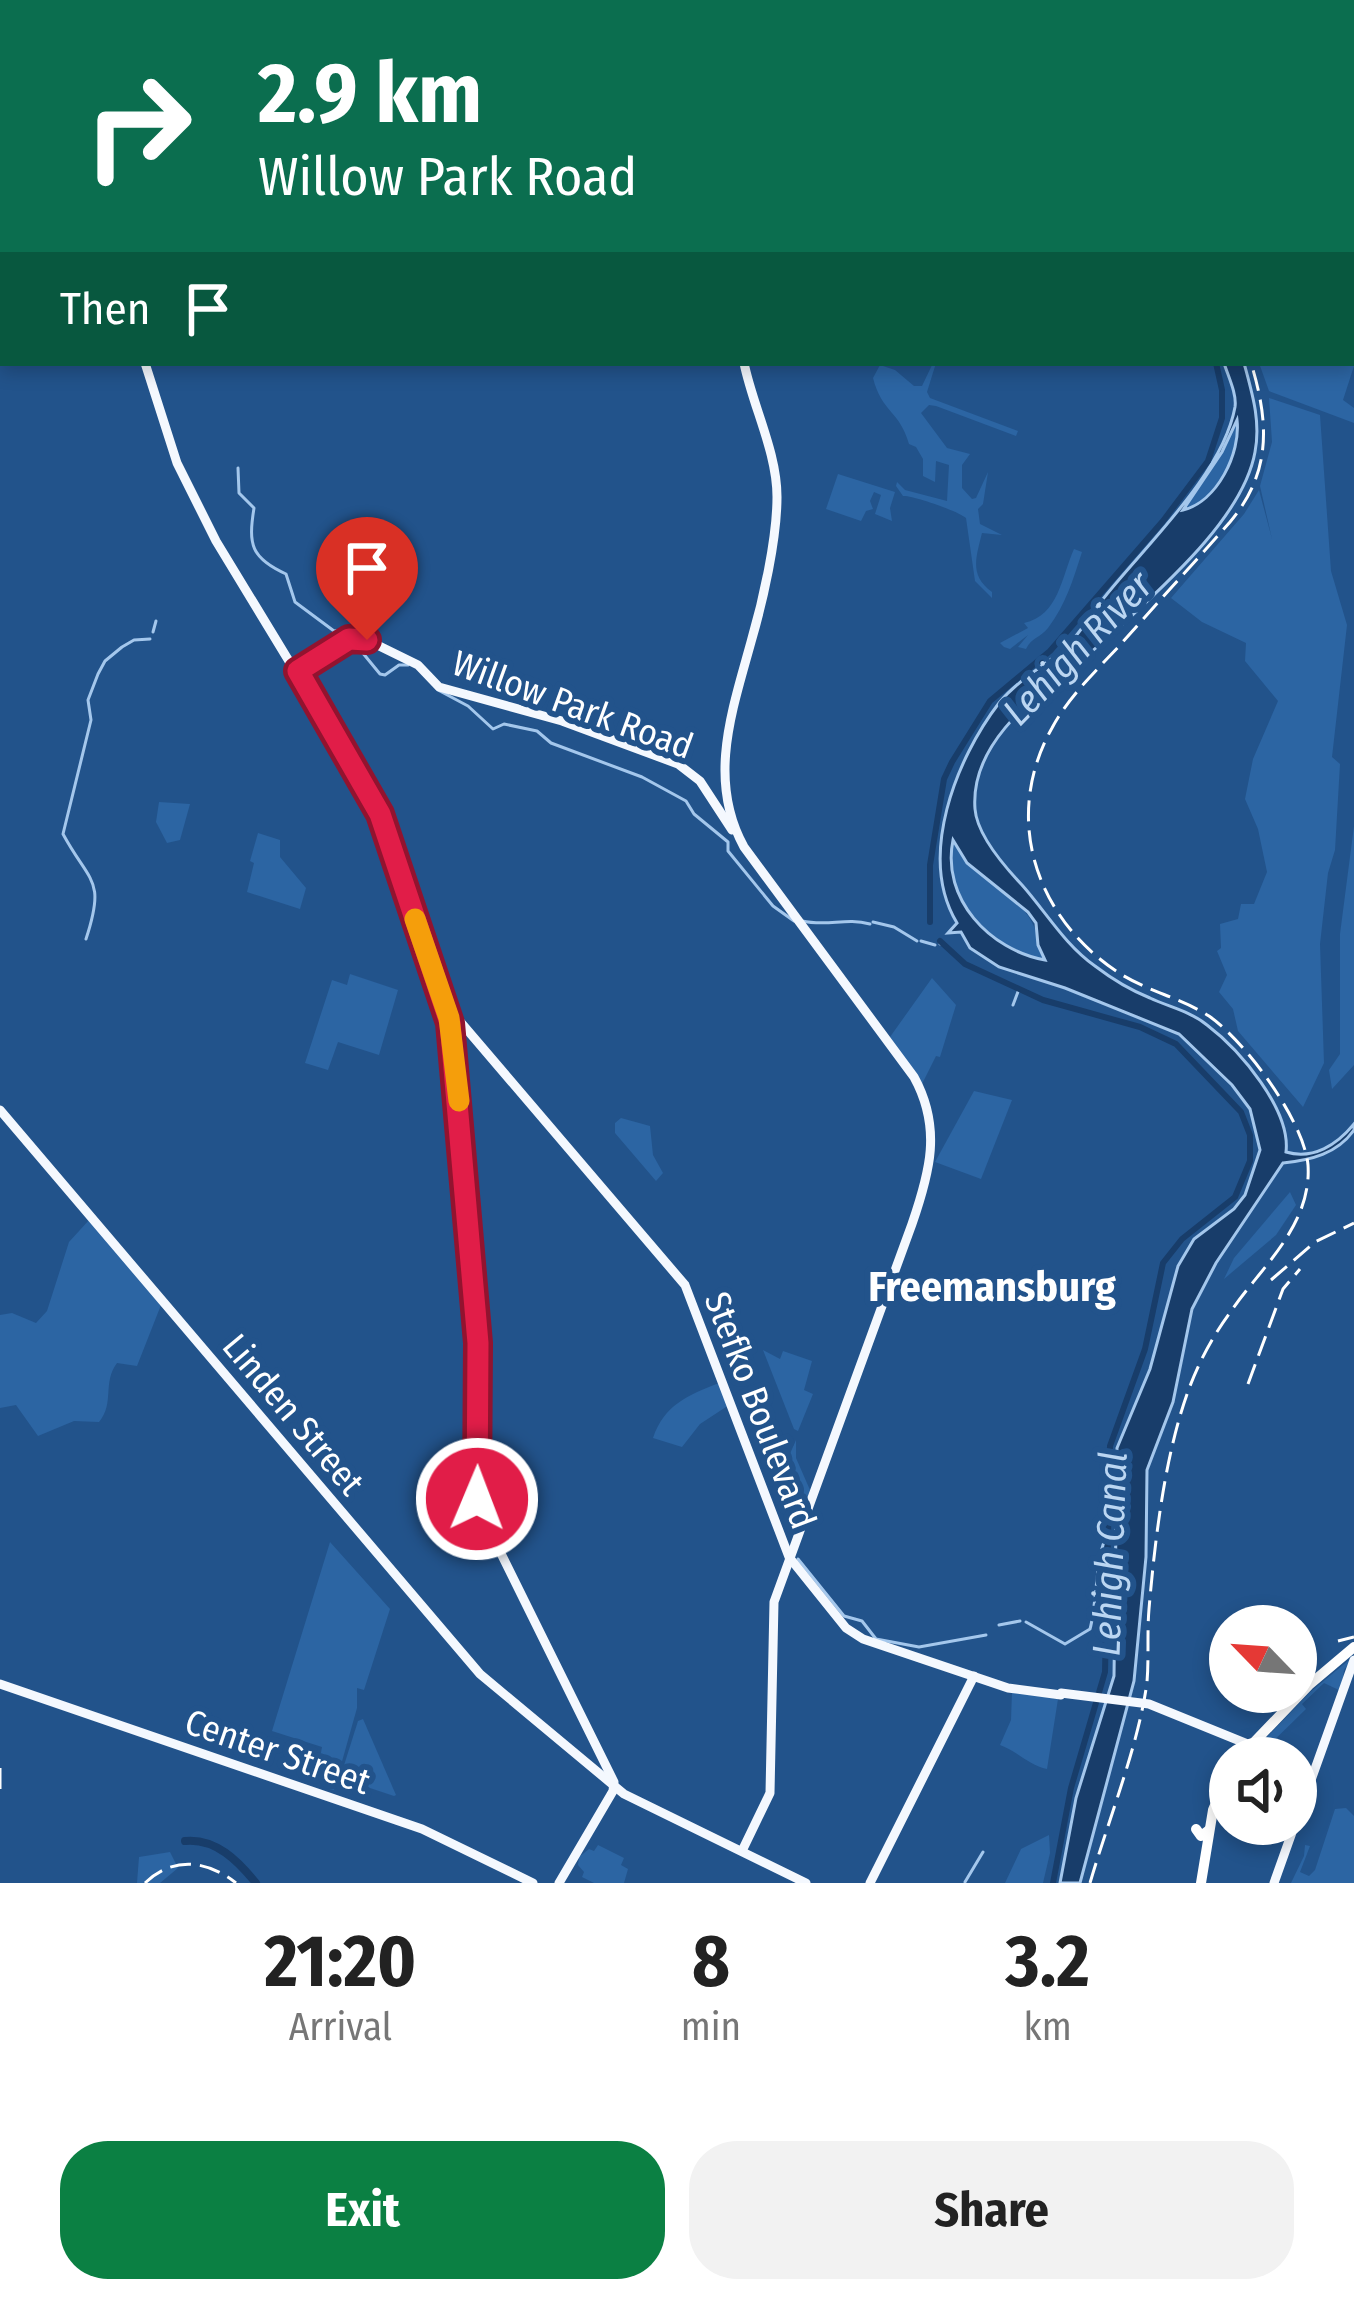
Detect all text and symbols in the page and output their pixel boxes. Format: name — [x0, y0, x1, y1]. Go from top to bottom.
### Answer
text: 2.9 km — [258, 43, 482, 144]
icon: right — [60, 48, 216, 204]
text: Willow Park Road — [258, 145, 637, 209]
icon: arrive — [175, 276, 241, 342]
text: Then — [60, 282, 151, 336]
pin — [316, 517, 418, 640]
icon: arrive — [334, 535, 400, 601]
water label: Lehigh River — [994, 562, 1163, 735]
street label: Willow Park Road — [446, 641, 699, 769]
district label: Freemansburg — [868, 1262, 1116, 1312]
street label: Stefko Boulevard — [695, 1286, 825, 1535]
street label: Linden Street — [213, 1325, 374, 1504]
position arrow — [414, 1436, 540, 1562]
water label: Lehigh Canal — [1083, 1451, 1137, 1657]
north arrow — [1209, 1605, 1317, 1713]
map controls — [1209, 1605, 1317, 1845]
street label: Center Street — [179, 1700, 376, 1804]
button: sound — [1209, 1737, 1317, 1845]
text: 21:20 — [265, 1919, 416, 2005]
text: 8 — [692, 1919, 730, 2005]
text: 3.2 — [1006, 1919, 1089, 2005]
text: Arrival — [289, 2004, 392, 2050]
text: min — [681, 2004, 741, 2050]
text: km — [1023, 2004, 1072, 2050]
button: Exit — [60, 2141, 665, 2279]
button: Share — [689, 2141, 1294, 2279]

